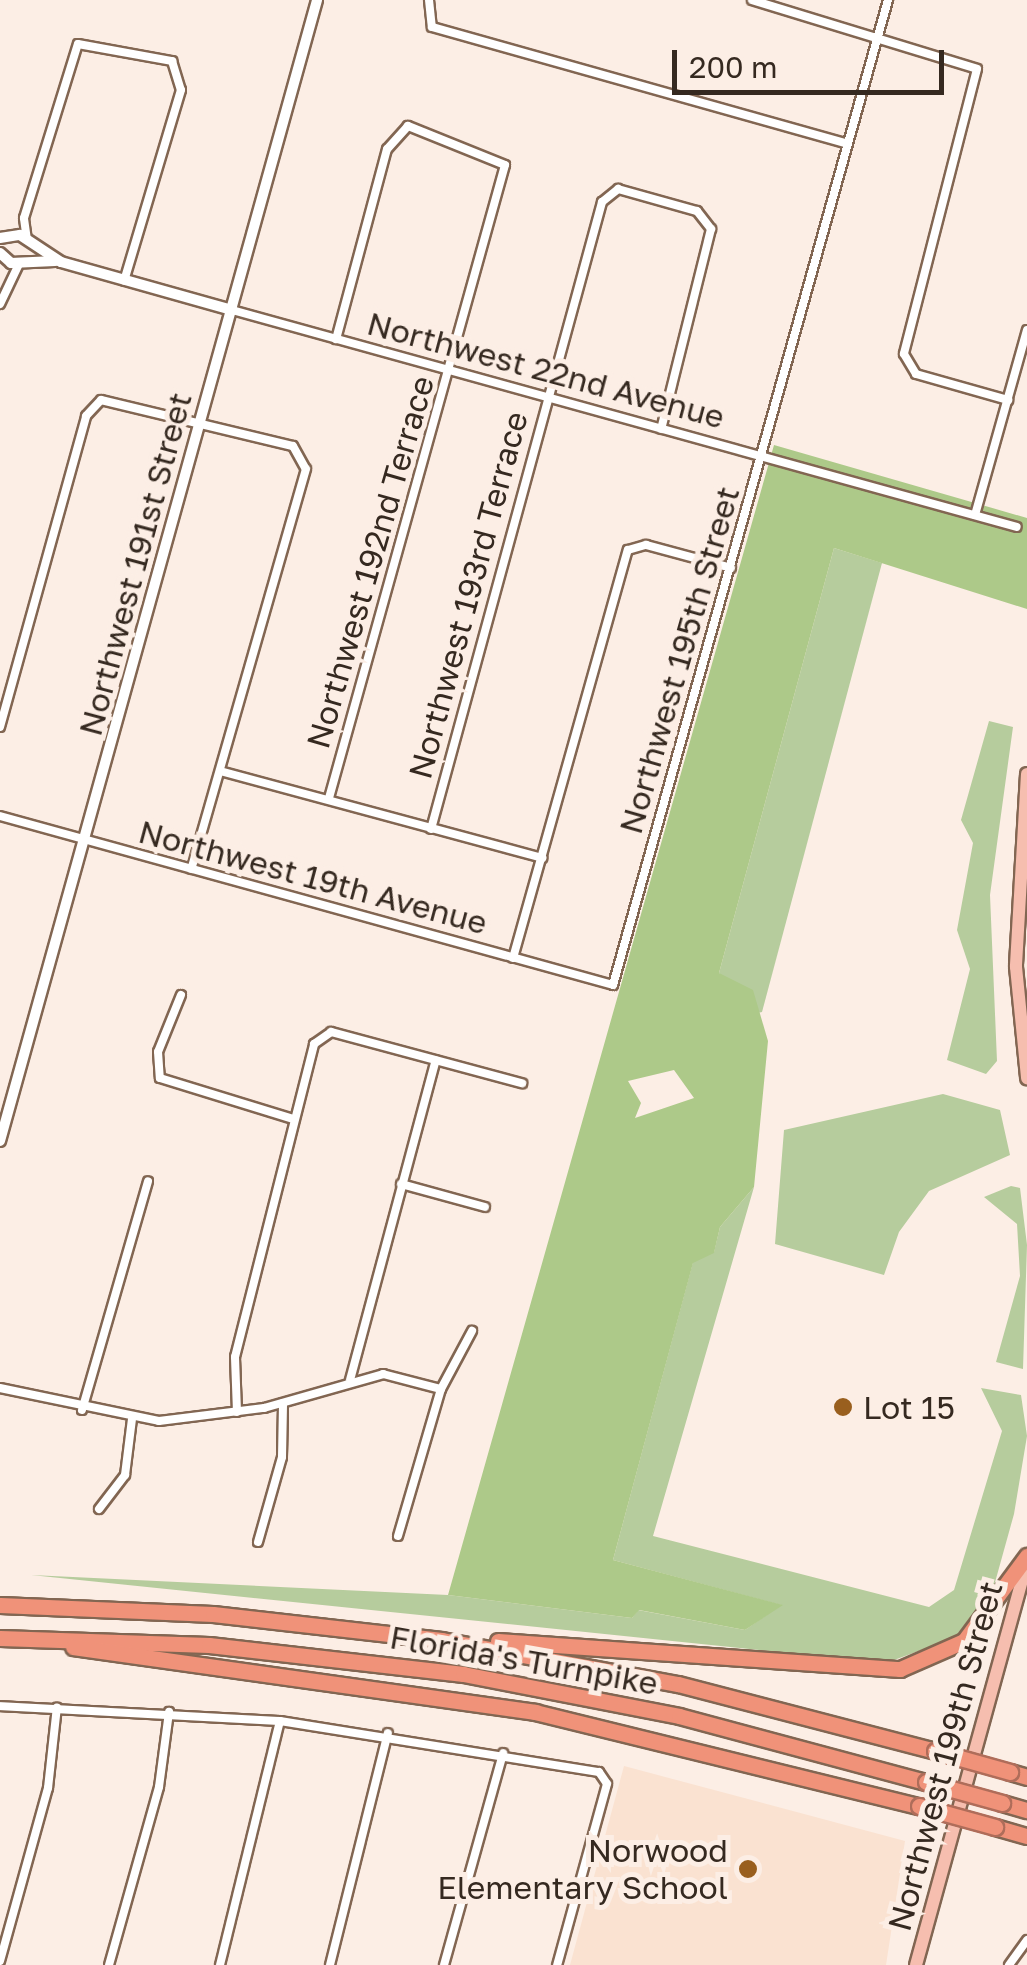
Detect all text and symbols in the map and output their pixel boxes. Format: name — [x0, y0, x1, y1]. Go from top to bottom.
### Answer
scale bar — [677, 30, 950, 92]
text: 200 m — [689, 49, 778, 85]
street label: Northwest 22nd Avenue — [363, 304, 729, 436]
street label: Northwest 192nd Terrace — [298, 371, 442, 753]
street label: Northwest 191st Street — [71, 388, 199, 740]
street label: Northwest 193rd Terrace — [400, 407, 536, 783]
street label: Northwest 195th Street — [611, 482, 747, 838]
street label: Northwest 19th Avenue — [135, 812, 491, 942]
place label: Lot 15 — [863, 1388, 955, 1426]
marker: Lot 15 — [832, 1396, 854, 1418]
street label: Northwest 199th Street — [880, 1577, 1010, 1935]
street label: Florida's Turnpike — [387, 1618, 661, 1702]
place label: Norwood Elementary School — [437, 1832, 728, 1907]
marker: Norwood Elementary School — [737, 1858, 759, 1880]

